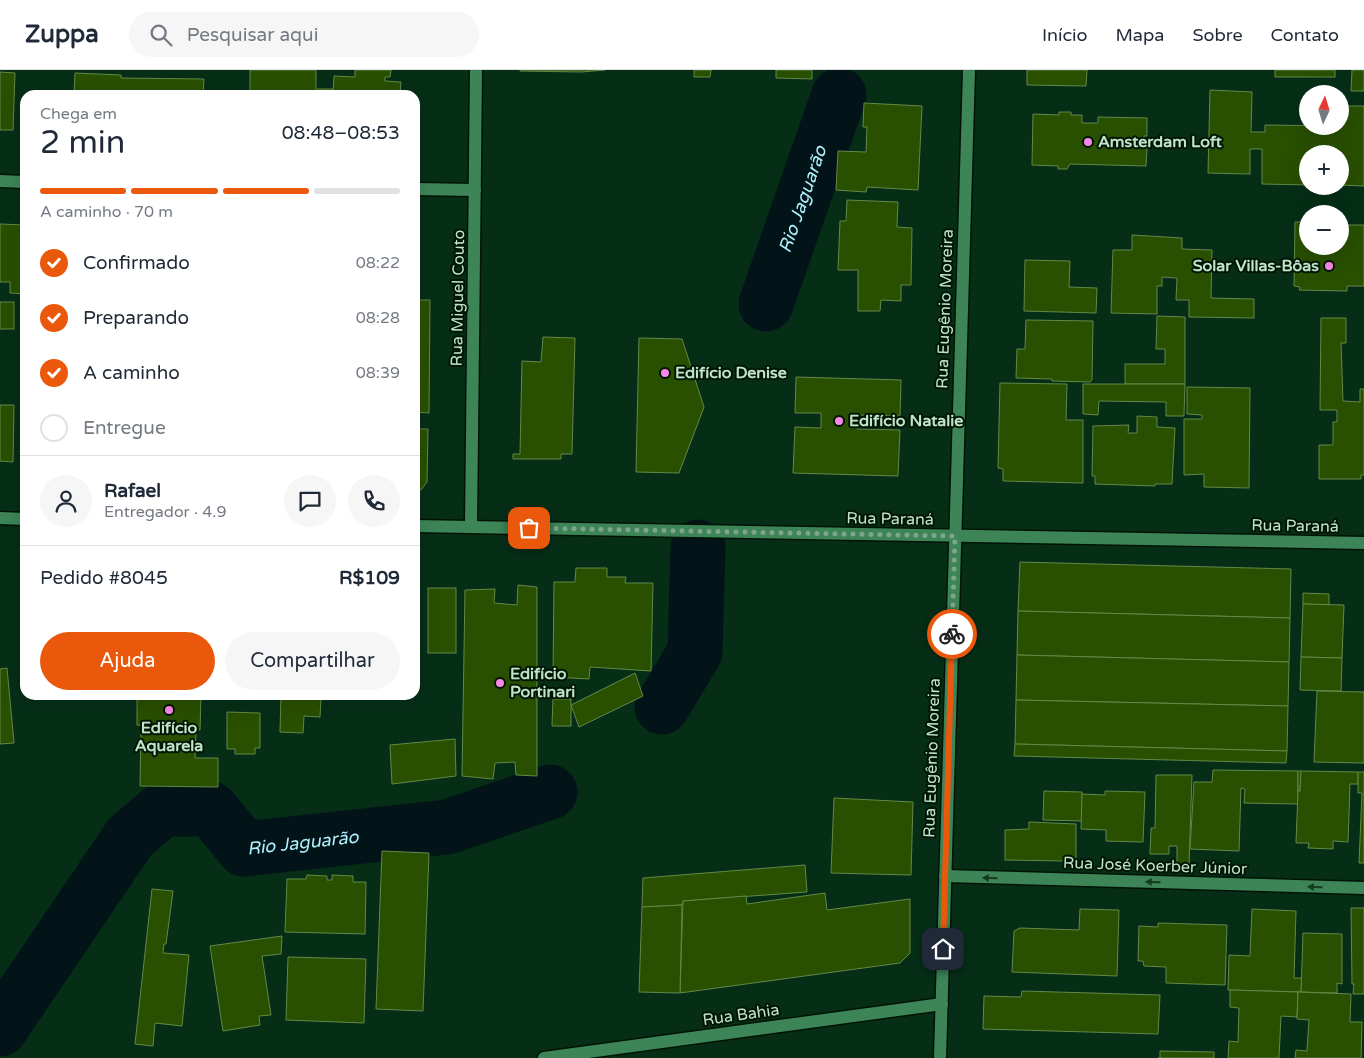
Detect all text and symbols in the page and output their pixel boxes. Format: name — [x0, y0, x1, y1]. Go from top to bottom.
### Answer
search box — [129, 12, 479, 57]
text: Zuppa — [25, 20, 99, 49]
icon: search — [147, 21, 175, 49]
text: Pesquisar aqui — [187, 24, 318, 46]
text: Início — [1042, 24, 1087, 46]
text: Mapa — [1115, 24, 1164, 46]
text: Sobre — [1192, 24, 1243, 46]
text: Contato — [1271, 24, 1339, 46]
north arrow — [1299, 85, 1349, 135]
map controls — [1299, 85, 1349, 255]
text: Chega em — [40, 104, 117, 124]
text: 08:48–08:53 — [282, 122, 400, 144]
text: 2 min — [40, 124, 125, 162]
place label: Amsterdam Loft — [1098, 132, 1223, 152]
marker: Amsterdam Loft — [1082, 136, 1094, 148]
water label: Rio Jaguarão — [774, 142, 832, 256]
button: + — [1299, 145, 1349, 195]
text: A caminho · 70 m — [40, 202, 173, 222]
button: − — [1299, 205, 1349, 255]
street label: Rua Miguel Couto — [447, 229, 469, 367]
street label: Rua Eugênio Moreira — [932, 229, 958, 389]
icon: check — [40, 249, 68, 277]
text: Confirmado — [83, 252, 190, 274]
text: 08:22 — [356, 253, 400, 273]
place label: Solar Villas-Bôas — [1193, 256, 1319, 276]
marker: Solar Villas-Bôas — [1323, 260, 1335, 272]
icon: check — [40, 304, 68, 332]
text: Preparando — [83, 307, 189, 329]
text: 08:28 — [356, 308, 400, 328]
icon: check — [40, 359, 68, 387]
text: A caminho — [83, 362, 180, 384]
text: 08:39 — [356, 363, 400, 383]
place label: Edifício Denise — [675, 363, 787, 383]
marker: Edifício Denise — [659, 367, 671, 379]
place label: Edifício Natalie — [849, 411, 963, 431]
marker: Edifício Natalie — [833, 415, 845, 427]
text: Entregue — [83, 417, 166, 439]
button: person — [40, 475, 92, 527]
button: chat — [284, 475, 336, 527]
button: phone — [348, 475, 400, 527]
text: Rafael — [104, 480, 161, 502]
text: Entregador · 4.9 — [104, 502, 226, 522]
pin — [508, 507, 550, 549]
street label: Rua Paraná — [846, 508, 934, 530]
icon: bag — [515, 514, 543, 542]
street label: Rua Paraná — [1251, 515, 1339, 537]
text: Pedido #8045 — [40, 567, 168, 589]
text: R$109 — [339, 567, 400, 589]
courier — [927, 609, 977, 659]
icon: bike — [938, 620, 966, 648]
button: Ajuda — [40, 632, 215, 690]
button: Compartilhar — [225, 632, 400, 690]
place label: Edifício Portinari — [510, 664, 575, 702]
marker: Edifício Portinari — [494, 677, 506, 689]
street label: Rua Eugênio Moreira — [919, 678, 945, 838]
marker: Edifício Aquarela — [163, 704, 175, 716]
place label: Edifício Aquarela — [135, 718, 203, 756]
water label: Rio Jaguarão — [246, 826, 361, 860]
street label: Rua José Koerber Júnior — [1063, 853, 1248, 879]
one-way arrow — [982, 873, 998, 881]
one-way arrow — [1145, 878, 1161, 886]
one-way arrow — [1307, 883, 1323, 891]
pin — [922, 928, 964, 970]
icon: home — [929, 935, 957, 963]
street label: Rua Bahia — [701, 1000, 781, 1030]

